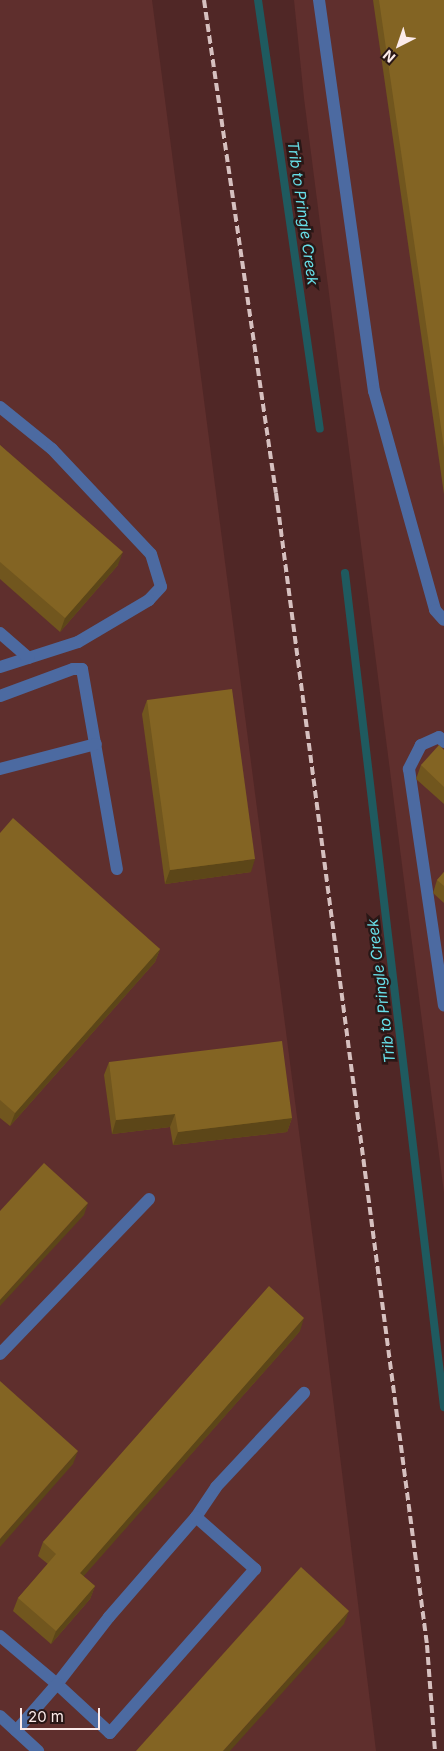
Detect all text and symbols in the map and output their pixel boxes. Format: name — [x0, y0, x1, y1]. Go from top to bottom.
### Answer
north arrow — [374, 20, 424, 70]
text: N — [379, 47, 398, 67]
water label: Trib to Pringle Creek — [284, 140, 322, 286]
water label: Trib to Pringle Creek — [363, 918, 399, 1064]
scale bar — [22, 1698, 102, 1730]
text: 20 m — [28, 1707, 64, 1726]

